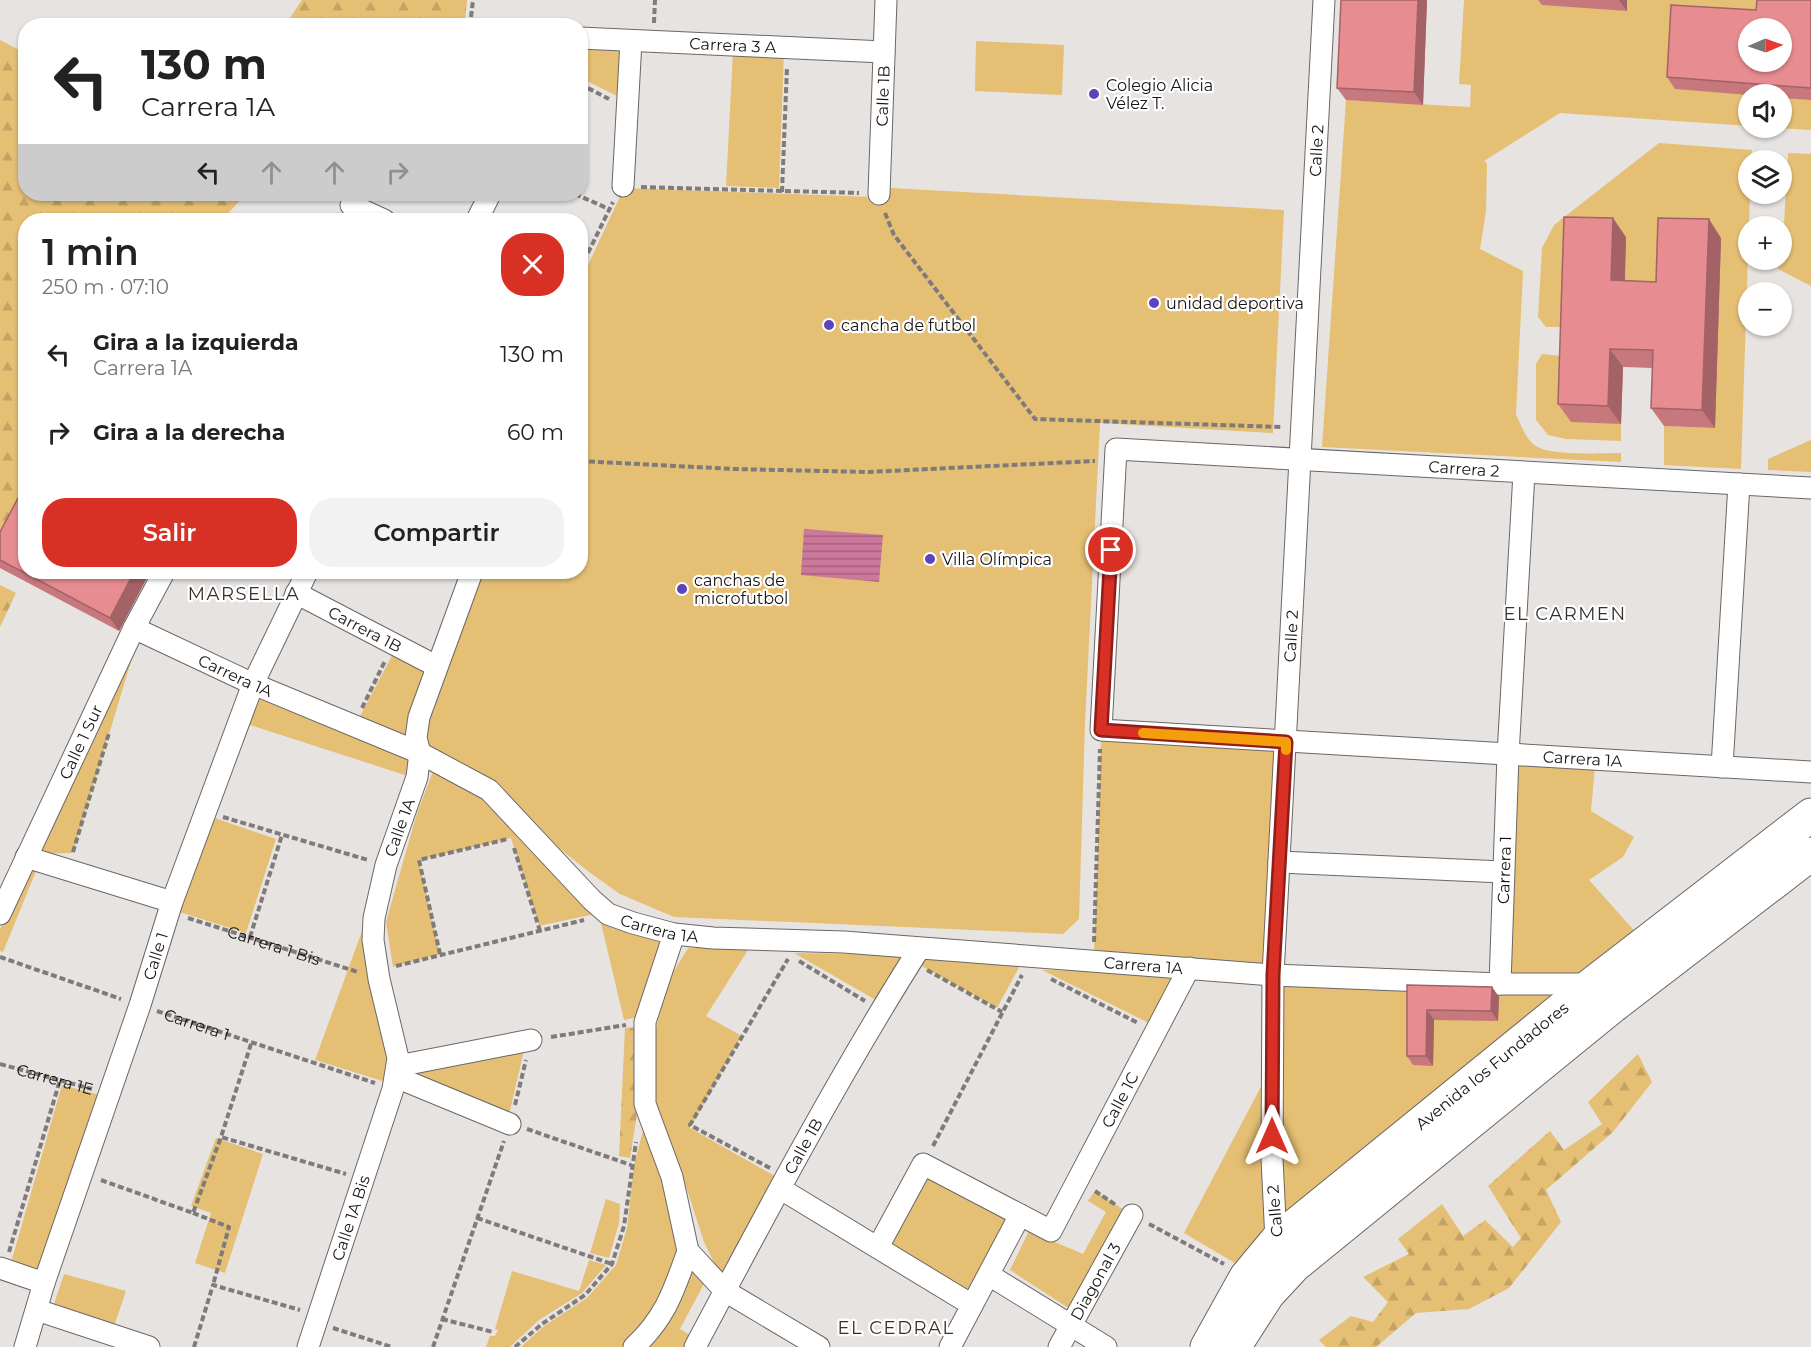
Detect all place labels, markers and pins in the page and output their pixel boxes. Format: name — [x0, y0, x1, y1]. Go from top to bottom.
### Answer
place label: Colegio Alicia Vélez T. — [1106, 76, 1213, 113]
marker: Colegio Alicia Vélez T. — [1087, 87, 1101, 101]
place label: unidad deportiva — [1166, 294, 1304, 313]
marker: unidad deportiva — [1147, 296, 1161, 310]
place label: cancha de futbol — [841, 316, 976, 335]
marker: cancha de futbol — [822, 318, 836, 332]
pin — [1085, 524, 1136, 575]
place label: Villa Olímpica — [942, 550, 1052, 569]
marker: Villa Olímpica — [923, 552, 937, 566]
place label: canchas de microfutbol — [694, 571, 788, 608]
marker: canchas de microfutbol — [675, 582, 689, 596]

